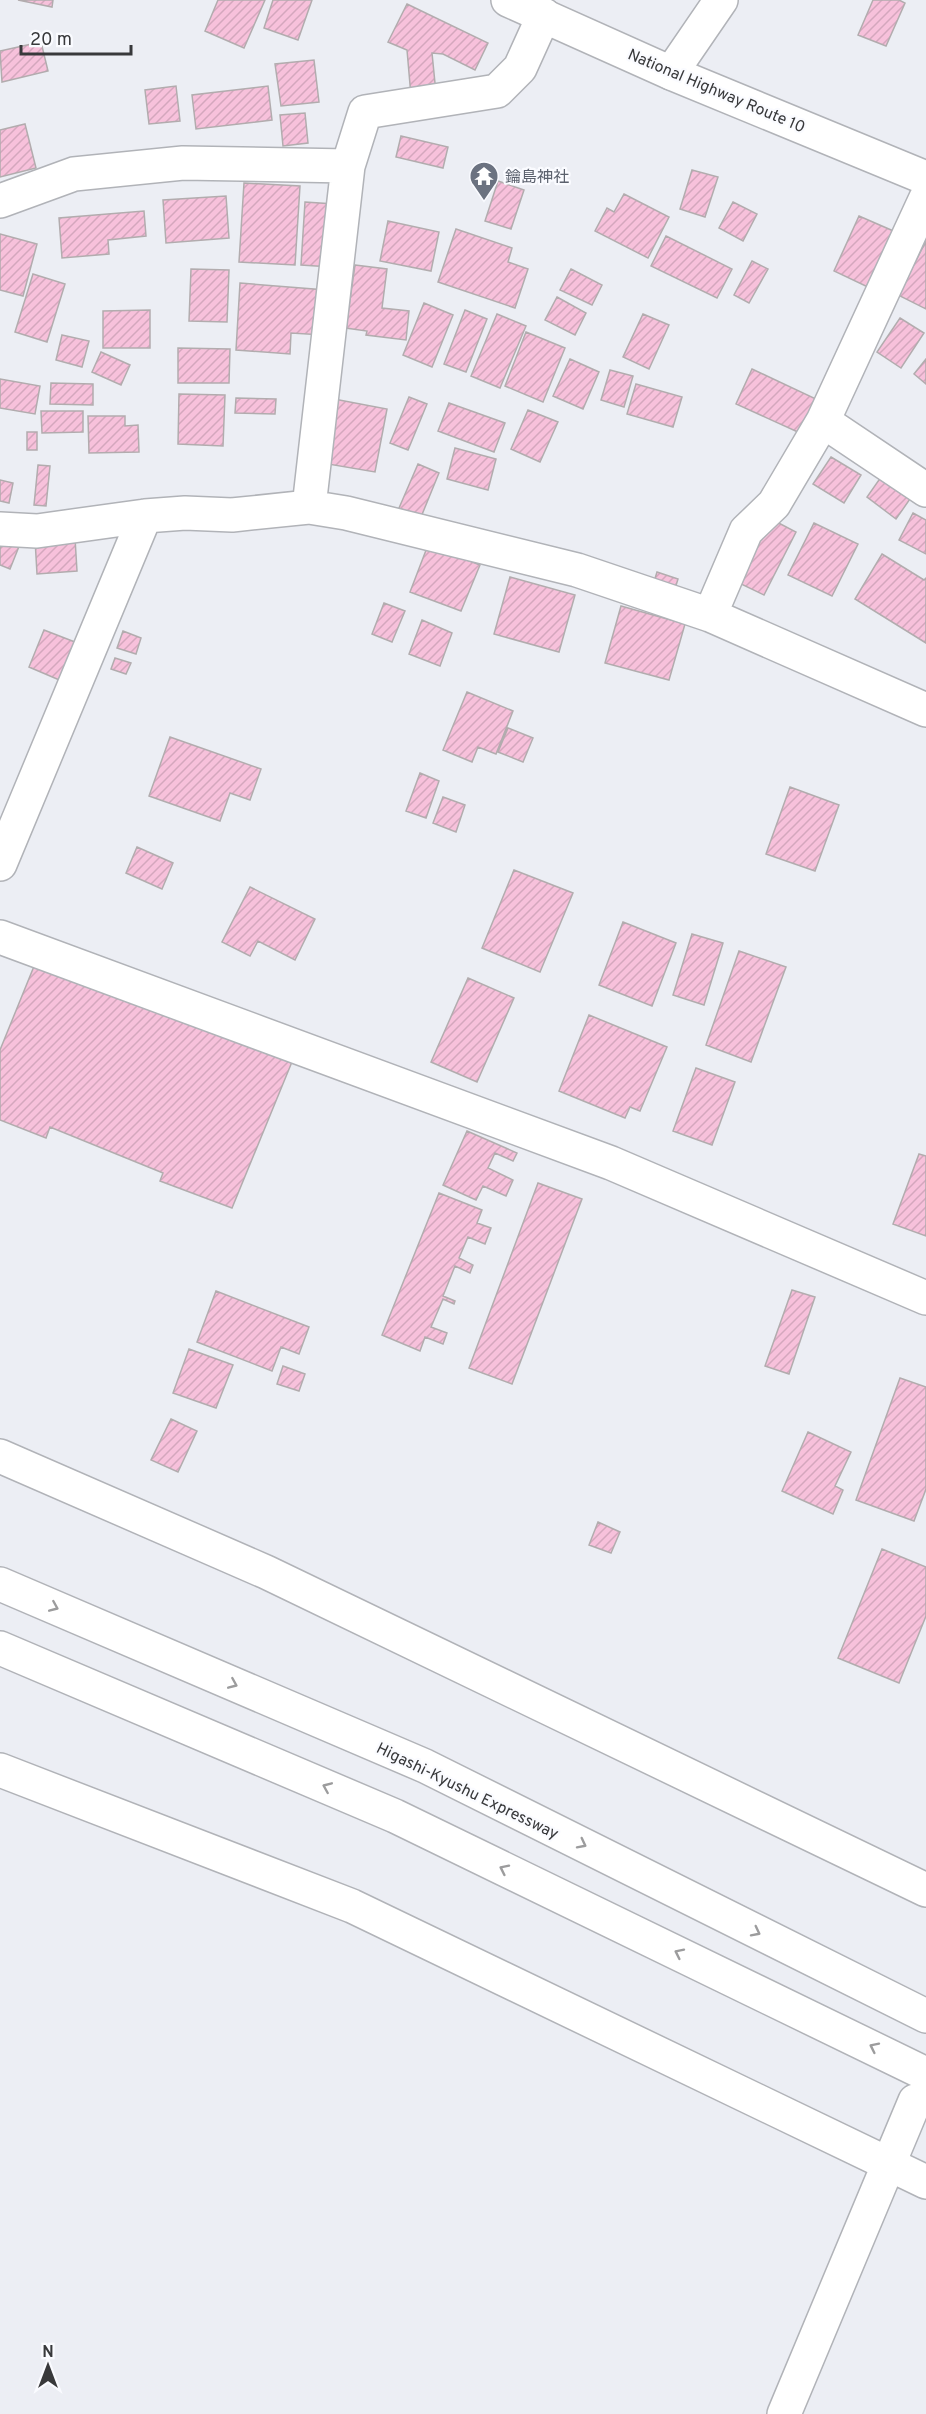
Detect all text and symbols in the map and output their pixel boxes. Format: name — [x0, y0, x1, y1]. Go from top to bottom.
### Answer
scale bar — [21, 18, 130, 56]
text: 20 m — [30, 29, 72, 52]
street label: National Highway Route 10 — [624, 45, 808, 138]
temple icon: 鑰島神社 — [468, 160, 500, 202]
place label: 鑰島神社 — [505, 168, 569, 188]
one-way arrow — [47, 1600, 58, 1612]
one-way arrow — [227, 1677, 238, 1689]
street label: Higashi-Kyushu Expressway — [373, 1739, 562, 1845]
one-way arrow — [322, 1782, 333, 1794]
one-way arrow — [575, 1837, 586, 1849]
one-way arrow — [499, 1864, 510, 1876]
one-way arrow — [750, 1924, 761, 1936]
one-way arrow — [675, 1949, 686, 1961]
one-way arrow — [869, 2043, 880, 2054]
north arrow — [18, 2336, 78, 2396]
text: N — [42, 2343, 54, 2363]

